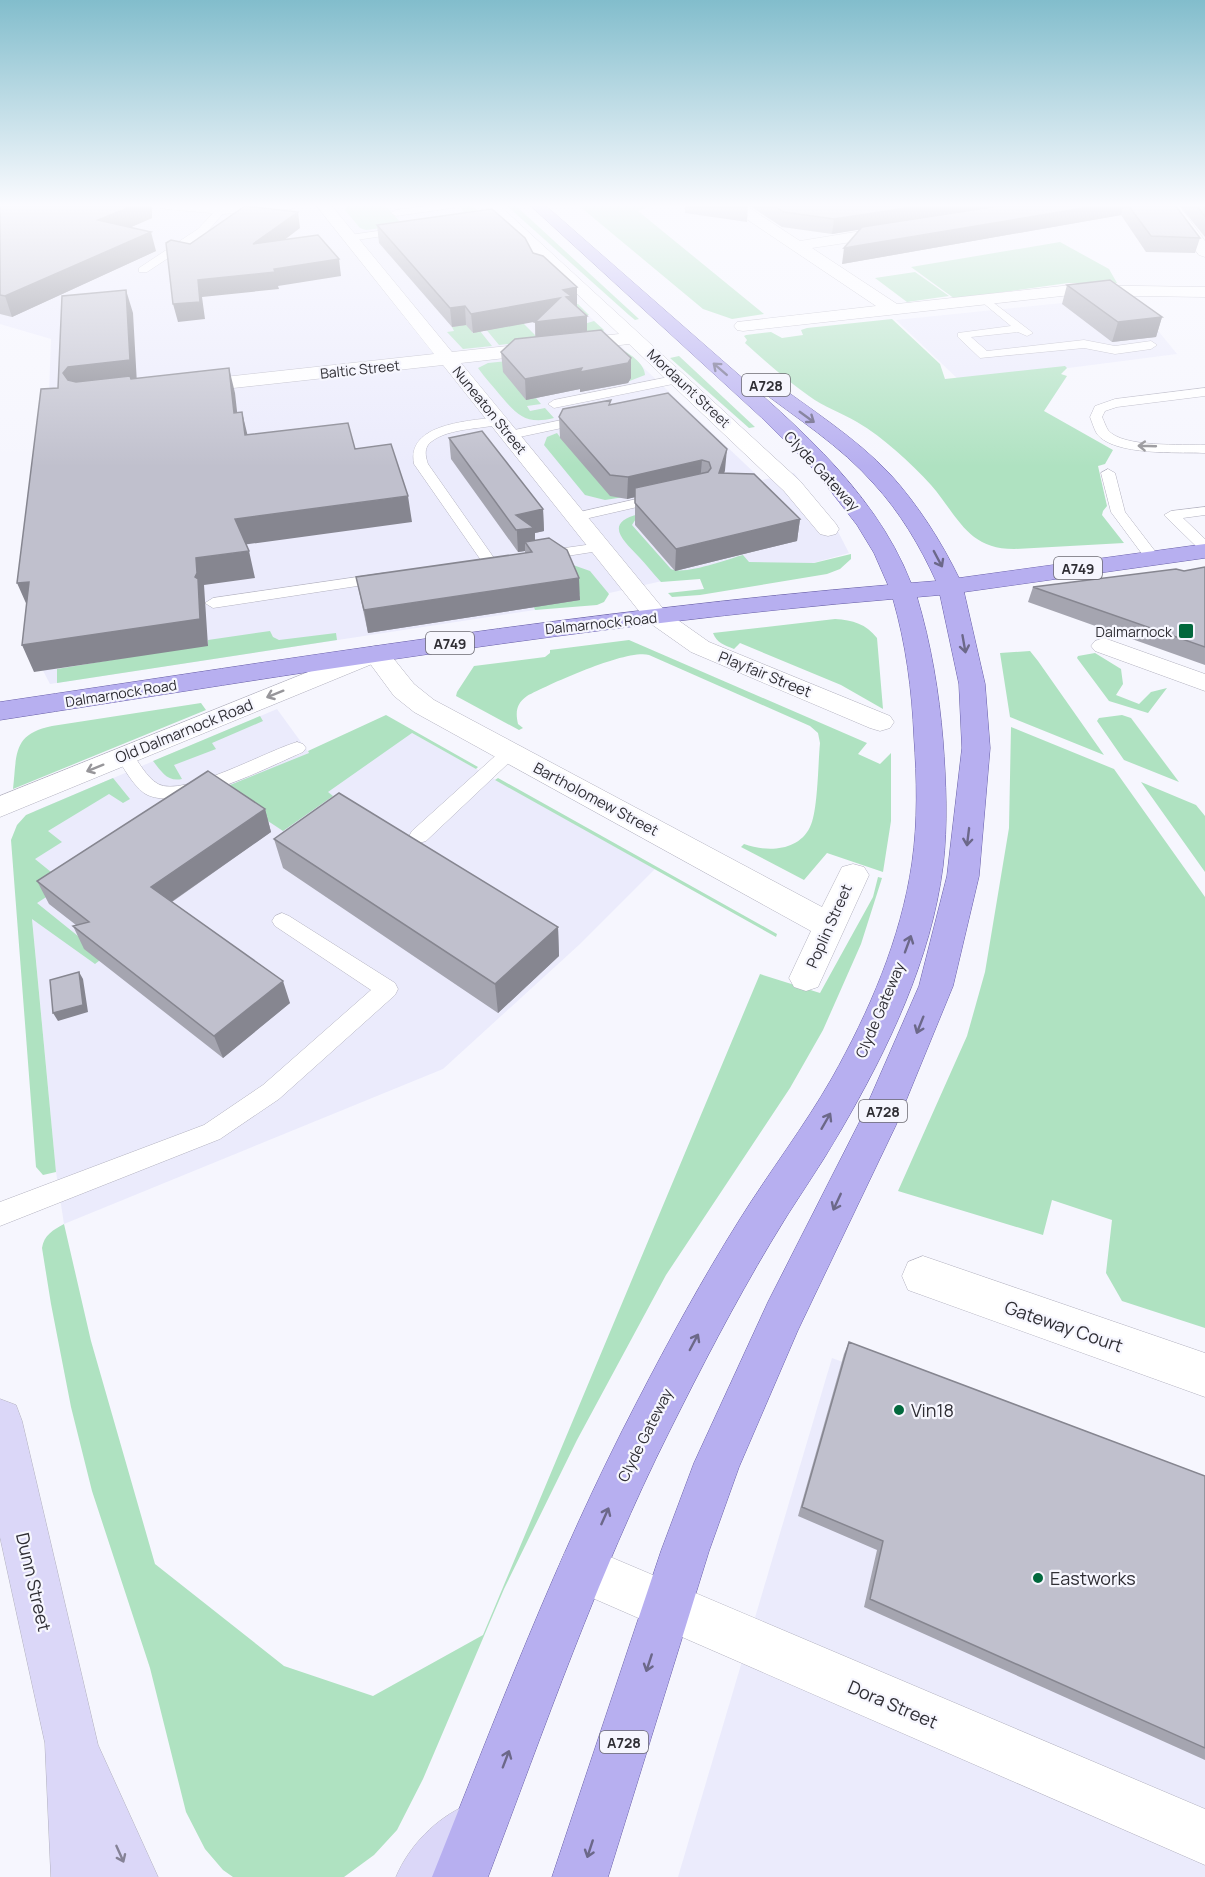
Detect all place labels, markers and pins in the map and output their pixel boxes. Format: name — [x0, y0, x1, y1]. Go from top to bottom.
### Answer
place label: Dalmarnock — [1096, 622, 1173, 641]
marker: Dalmarnock — [1177, 622, 1195, 640]
place label: Vin18 — [911, 1398, 954, 1422]
marker: Vin18 — [892, 1403, 906, 1417]
place label: Eastworks — [1050, 1566, 1136, 1590]
marker: Eastworks — [1031, 1571, 1045, 1585]

